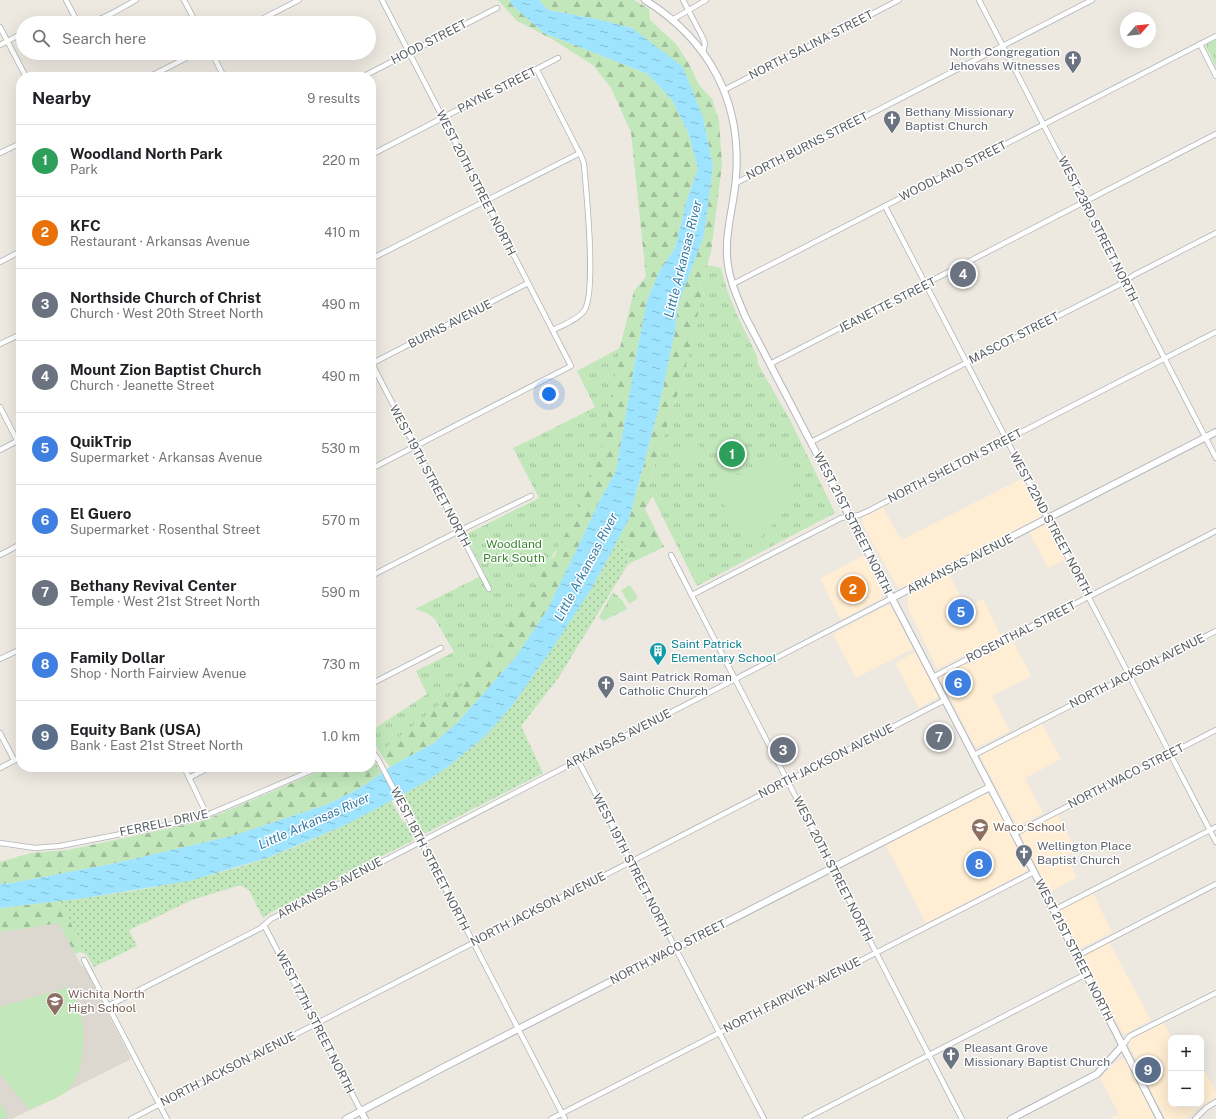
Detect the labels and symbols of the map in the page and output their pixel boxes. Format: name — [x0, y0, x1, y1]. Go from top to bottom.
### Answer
street label: NORTH SALINA STREET — [747, 8, 875, 82]
north arrow — [1120, 12, 1156, 48]
street label: HOOD STREET — [389, 17, 469, 67]
place label: North Congregation Jehovahs Witnesses — [949, 45, 1060, 73]
church icon: North Congregation Jehovahs Witnesses — [1063, 49, 1083, 74]
street label: PAYNE STREET — [455, 64, 539, 116]
place label: Bethany Missionary Baptist Church — [905, 105, 1015, 133]
street label: WEST 20TH STREET NORTH — [433, 108, 519, 258]
street label: NORTH BURNS STREET — [744, 109, 870, 183]
church icon: Bethany Missionary Baptist Church — [882, 109, 902, 134]
street label: WOODLAND STREET — [897, 138, 1009, 204]
street label: WEST 23RD STREET NORTH — [1055, 154, 1141, 304]
water label: Little Arkansas River — [661, 199, 705, 319]
pin: 4 — [950, 259, 976, 289]
street label: JEANETTE STREET — [836, 274, 938, 336]
street label: BURNS AVENUE — [406, 297, 494, 351]
street label: MASCOT STREET — [967, 309, 1061, 367]
your location — [539, 384, 559, 404]
street label: WEST 19TH STREET NORTH — [387, 403, 473, 549]
street label: NORTH SHELTON STREET — [886, 426, 1024, 506]
pin: 1 — [719, 439, 745, 469]
street label: WEST 22ND STREET NORTH — [1007, 449, 1095, 599]
street label: WEST 21ST STREET NORTH — [811, 450, 895, 596]
water label: Little Arkansas River — [551, 510, 621, 624]
street label: ARKANSAS AVENUE — [905, 531, 1015, 597]
park label: Woodland Park South — [483, 537, 545, 565]
pin: 2 — [840, 574, 866, 604]
pin: 5 — [948, 597, 974, 627]
street label: ROSENTHAL STREET — [964, 598, 1078, 666]
street label: NORTH JACKSON AVENUE — [1067, 631, 1207, 711]
place label: Saint Patrick Elementary School — [671, 637, 777, 665]
building icon: Saint Patrick Elementary School — [648, 641, 668, 666]
pin: 6 — [945, 668, 971, 698]
place label: Saint Patrick Roman Catholic Church — [619, 670, 732, 698]
church icon: Saint Patrick Roman Catholic Church — [596, 674, 616, 699]
street label: ARKANSAS AVENUE — [563, 706, 673, 772]
street label: NORTH JACKSON AVENUE — [756, 721, 896, 801]
pin: 7 — [926, 722, 952, 752]
pin: 3 — [770, 735, 796, 765]
street label: NORTH WACO STREET — [1066, 741, 1186, 811]
street label: WEST 18TH STREET NORTH — [388, 785, 472, 933]
water label: Little Arkansas River — [256, 790, 372, 852]
street label: WEST 19TH STREET NORTH — [590, 791, 674, 939]
street label: WEST 20TH STREET NORTH — [790, 794, 876, 944]
street label: FERRELL DRIVE — [118, 807, 210, 839]
school or university icon: Waco School — [970, 817, 990, 842]
place label: Waco School — [993, 820, 1066, 834]
place label: Wellington Place Baptist Church — [1037, 839, 1132, 867]
church icon: Wellington Place Baptist Church — [1014, 843, 1034, 868]
pin: 8 — [966, 849, 992, 879]
street label: ARKANSAS AVENUE — [275, 854, 385, 922]
street label: NORTH JACKSON AVENUE — [468, 869, 608, 949]
street label: WEST 21ST STREET NORTH — [1032, 877, 1116, 1023]
street label: NORTH WACO STREET — [608, 917, 728, 987]
street label: WEST 17TH STREET NORTH — [273, 948, 357, 1096]
street label: NORTH FAIRVIEW AVENUE — [721, 954, 863, 1036]
place label: Wichita North High School — [68, 987, 145, 1015]
school or university icon: Wichita North High School — [45, 991, 65, 1016]
street label: NORTH JACKSON AVENUE — [158, 1029, 298, 1109]
place label: Pleasant Grove Missionary Baptist Church — [964, 1041, 1110, 1069]
church icon: Pleasant Grove Missionary Baptist Church — [941, 1045, 961, 1070]
pin: 9 — [1135, 1055, 1161, 1085]

